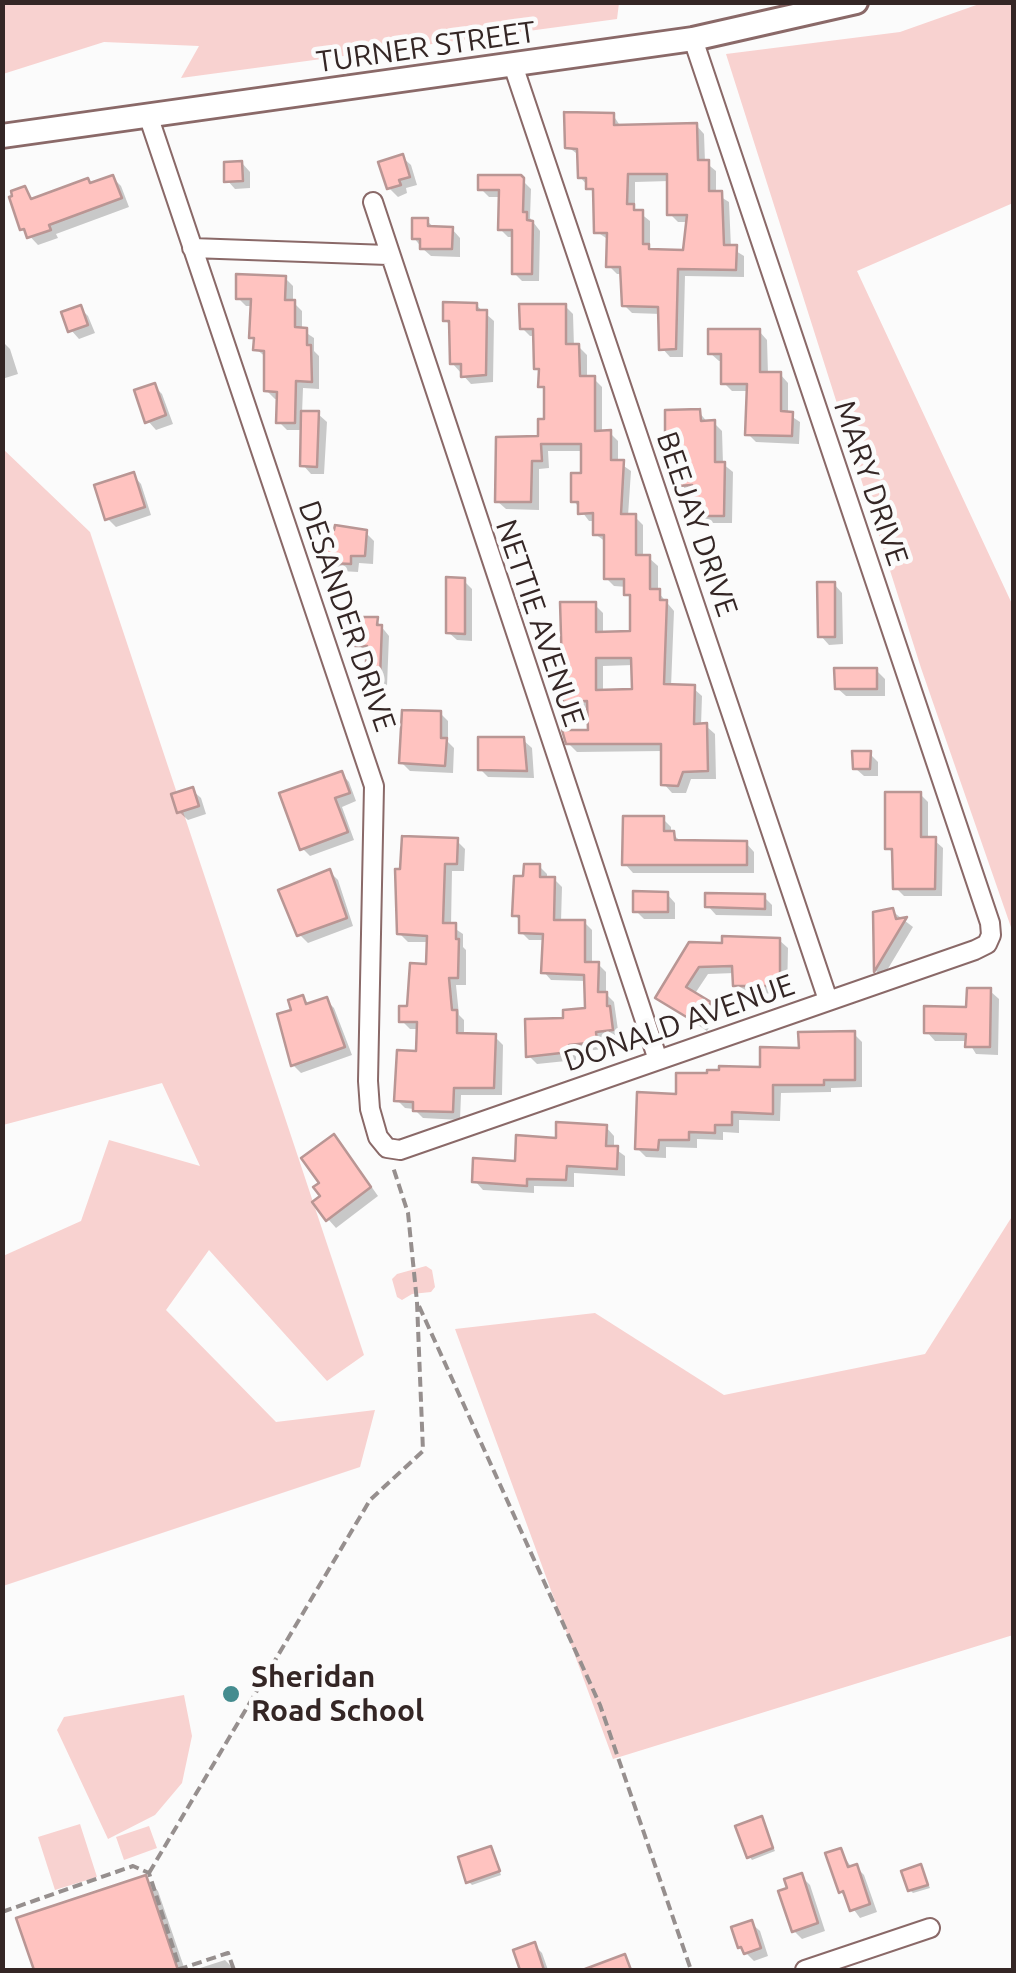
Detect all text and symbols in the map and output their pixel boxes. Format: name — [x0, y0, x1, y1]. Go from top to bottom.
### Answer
street label: TURNER STREET — [314, 14, 538, 80]
street label: MARY DRIVE — [826, 396, 916, 570]
street label: BEEJAY DRIVE — [649, 427, 745, 621]
street label: DESANDER DRIVE — [291, 496, 403, 736]
street label: NETTIE AVENUE — [488, 515, 592, 731]
street label: DONALD AVENUE — [559, 967, 799, 1079]
place label: Sheridan Road School — [251, 1659, 424, 1730]
marker: Sheridan Road School — [220, 1683, 242, 1705]

